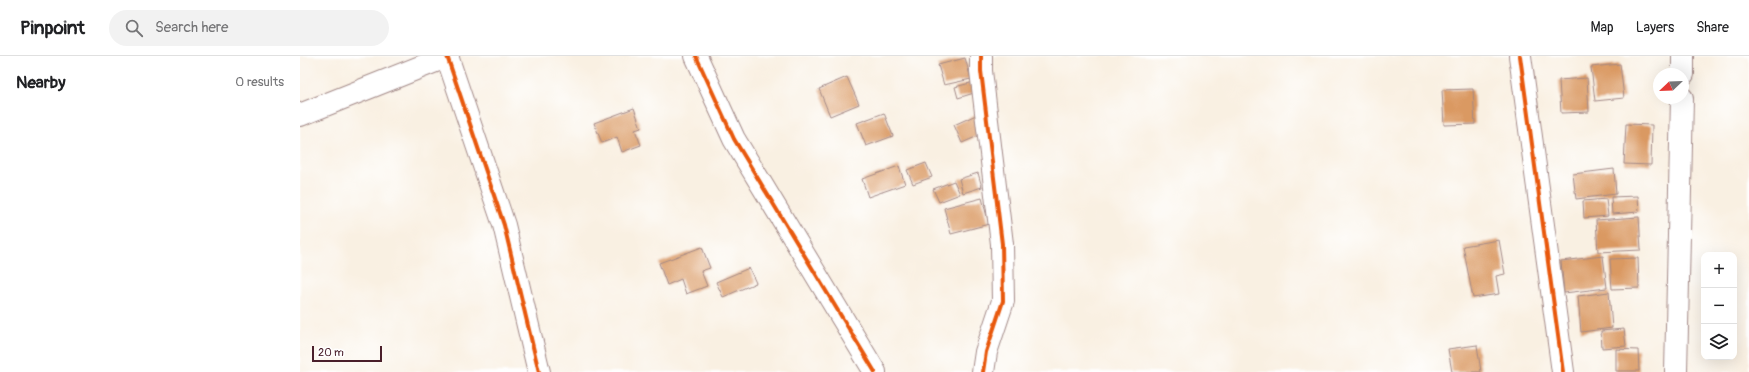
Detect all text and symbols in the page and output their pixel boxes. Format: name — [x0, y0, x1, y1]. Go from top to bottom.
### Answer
search box — [109, 10, 389, 46]
text: Pinpoint — [20, 16, 85, 40]
icon: search — [123, 17, 145, 39]
text: Search here — [155, 18, 228, 37]
text: Map — [1591, 19, 1614, 36]
text: Layers — [1636, 19, 1674, 36]
text: Share — [1696, 19, 1729, 36]
north arrow — [1653, 68, 1689, 104]
text: Nearby — [16, 72, 65, 93]
text: 0 results — [235, 74, 284, 90]
map controls — [1701, 252, 1737, 360]
button: + — [1701, 252, 1737, 288]
button: − — [1701, 288, 1737, 324]
button: layers — [1701, 324, 1737, 360]
scale bar — [312, 344, 382, 363]
text: 20 m — [318, 346, 344, 359]

